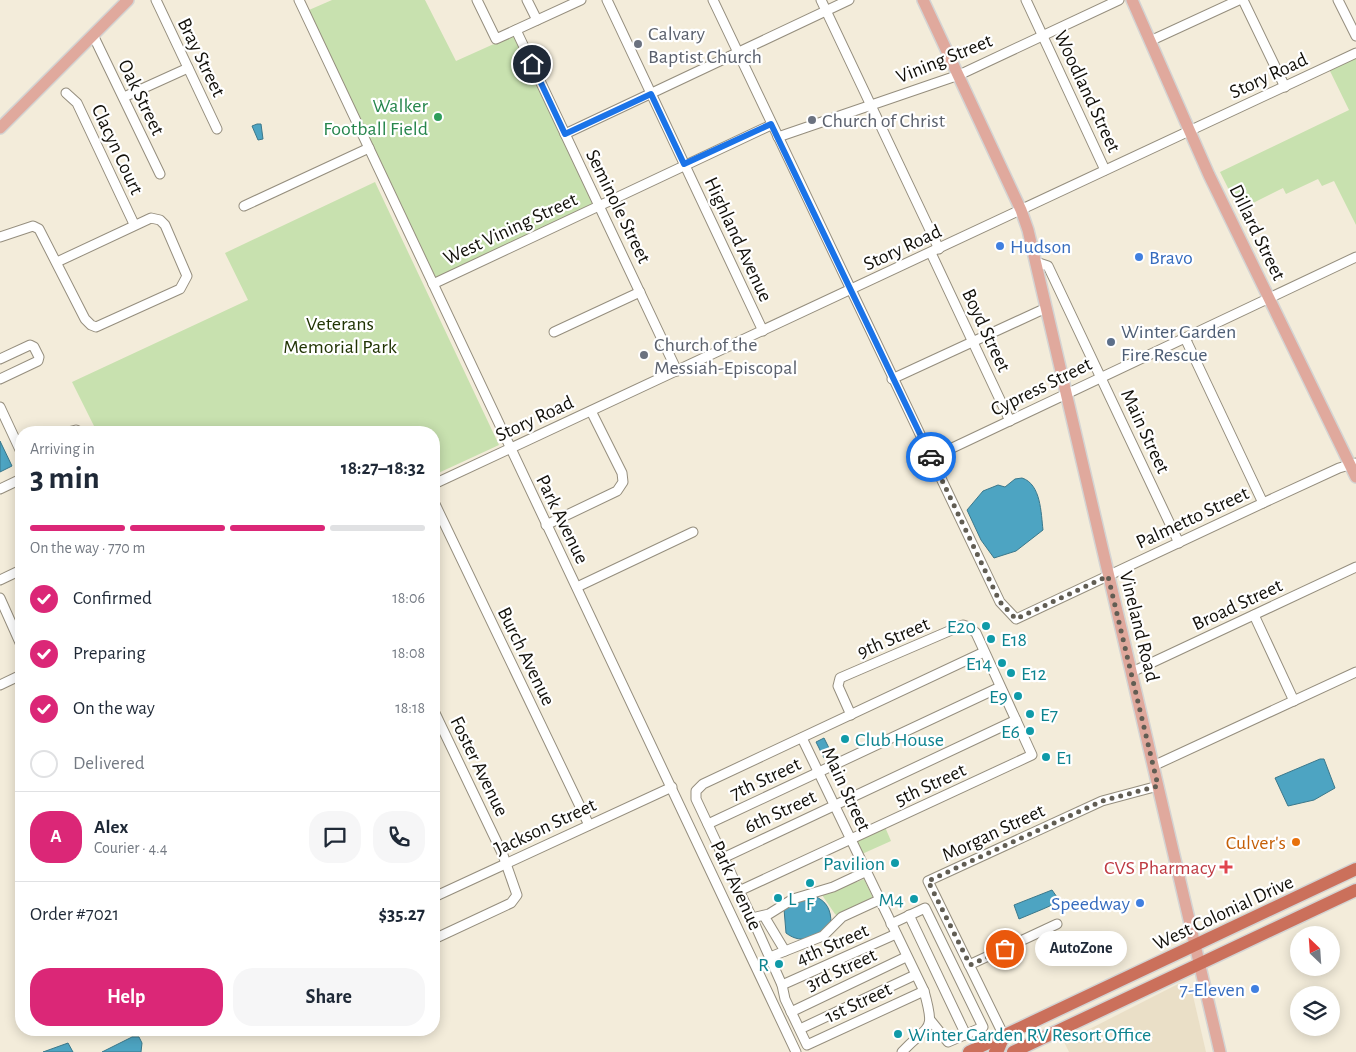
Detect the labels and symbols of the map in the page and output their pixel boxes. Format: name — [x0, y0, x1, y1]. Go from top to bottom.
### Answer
street label: Bray Street — [174, 15, 229, 100]
place label: Calvary Baptist Church — [648, 24, 762, 67]
street label: Woodland Street — [1050, 27, 1124, 156]
street label: Vining Street — [893, 30, 996, 87]
marker: Calvary Baptist Church — [632, 38, 644, 50]
pin — [511, 43, 553, 85]
street label: Story Road — [1226, 49, 1310, 103]
street label: Oak Street — [114, 56, 168, 139]
place label: Walker Football Field — [323, 96, 429, 139]
street label: Clacyn Court — [88, 101, 147, 198]
marker: Walker Football Field — [432, 111, 444, 123]
place label: Church of Christ — [822, 111, 946, 131]
marker: Church of Christ — [806, 114, 818, 126]
street label: Seminole Street — [582, 146, 654, 267]
street label: Highland Avenue — [701, 174, 776, 305]
street label: Dillard Street — [1225, 181, 1289, 284]
street label: West Vining Street — [440, 189, 581, 269]
street label: Story Road — [860, 221, 944, 275]
place label: Hudson — [1010, 237, 1071, 257]
marker: Hudson — [994, 240, 1006, 252]
place label: Bravo — [1149, 248, 1193, 268]
marker: Bravo — [1133, 251, 1145, 263]
street label: Boyd Street — [958, 286, 1014, 376]
park label: Veterans Memorial Park — [283, 314, 397, 357]
place label: Winter Garden Fire Rescue — [1121, 322, 1236, 365]
place label: Church of the Messiah-Episcopal — [654, 335, 797, 378]
marker: Winter Garden Fire Rescue — [1105, 336, 1117, 348]
marker: Church of the Messiah-Episcopal — [638, 349, 650, 361]
street label: Cypress Street — [988, 354, 1096, 420]
street label: Main Street — [1117, 386, 1174, 477]
street label: Story Road — [492, 392, 576, 446]
courier — [906, 432, 956, 482]
street label: Park Avenue — [532, 472, 592, 567]
street label: Palmetto Street — [1133, 483, 1252, 553]
street label: Vineland Road — [1116, 569, 1162, 684]
street label: Broad Street — [1189, 575, 1286, 634]
street label: Burch Avenue — [494, 604, 559, 709]
street label: 9th Street — [854, 614, 933, 662]
place label: E20 — [947, 617, 976, 637]
marker: E20 — [980, 620, 992, 632]
place label: E18 — [1001, 630, 1027, 650]
marker: E18 — [985, 633, 997, 645]
place label: E14 — [966, 654, 992, 674]
marker: E14 — [996, 657, 1008, 669]
place label: E12 — [1021, 664, 1047, 684]
marker: E12 — [1005, 667, 1017, 679]
place label: E9 — [989, 687, 1008, 707]
marker: E9 — [1012, 690, 1024, 702]
place label: E7 — [1040, 705, 1058, 725]
marker: E7 — [1024, 708, 1036, 720]
street label: Foster Avenue — [446, 713, 512, 820]
place label: E6 — [1001, 722, 1020, 742]
marker: E6 — [1024, 725, 1036, 737]
place label: Club House — [855, 730, 944, 750]
marker: Club House — [839, 733, 851, 745]
street label: Main Street — [818, 744, 875, 835]
place label: E1 — [1056, 748, 1073, 768]
marker: E1 — [1040, 751, 1052, 763]
street label: 7th Street — [727, 754, 804, 804]
street label: 5th Street — [892, 760, 969, 810]
street label: 6th Street — [742, 786, 820, 837]
street label: Jackson Street — [492, 794, 600, 859]
street label: Morgan Street — [939, 800, 1048, 865]
place label: Culver's — [1226, 833, 1286, 853]
marker: Culver's — [1290, 836, 1302, 848]
street label: Park Avenue — [707, 838, 765, 933]
place label: Pavilion — [823, 854, 885, 874]
marker: Pavilion — [889, 857, 901, 869]
place label: CVS Pharmacy — [1104, 858, 1216, 878]
marker: CVS Pharmacy — [1220, 861, 1232, 873]
street label: West Colonial Drive — [1150, 872, 1296, 954]
marker: F — [804, 877, 816, 889]
place label: L — [788, 889, 797, 909]
place label: M4 — [879, 890, 904, 910]
marker: L — [772, 892, 784, 904]
marker: M4 — [908, 893, 920, 905]
place label: F — [806, 894, 815, 914]
place label: Speedway — [1051, 894, 1130, 914]
marker: Speedway — [1134, 897, 1146, 909]
street label: 4th Street — [793, 920, 872, 970]
north arrow — [1290, 926, 1340, 976]
pin — [984, 928, 1026, 970]
callout: AutoZone — [1035, 932, 1128, 966]
street label: 3rd Street — [803, 945, 880, 995]
place label: R — [758, 955, 769, 975]
marker: R — [773, 958, 785, 970]
street label: 1st Street — [822, 979, 895, 1027]
place label: 7-Eleven — [1180, 980, 1245, 1000]
marker: 7-Eleven — [1249, 983, 1261, 995]
place label: Winter Garden RV Resort Office — [908, 1025, 1151, 1045]
marker: Winter Garden RV Resort Office — [892, 1028, 904, 1040]

